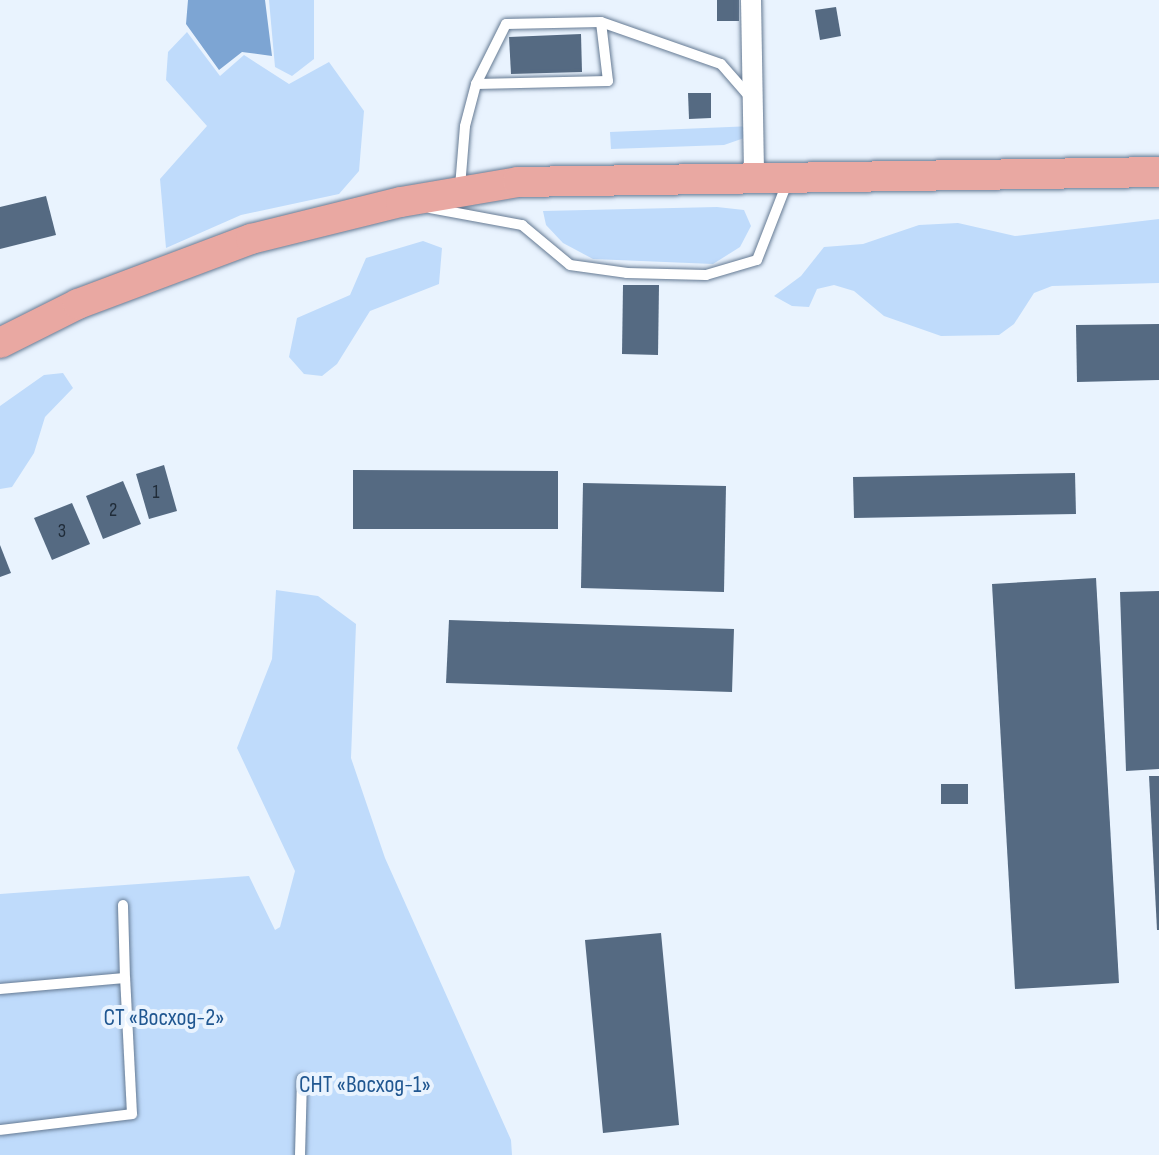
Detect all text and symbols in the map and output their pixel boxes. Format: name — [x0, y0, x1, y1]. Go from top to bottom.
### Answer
house number: 1 — [153, 480, 159, 504]
house number: 2 — [109, 498, 117, 522]
house number: 3 — [58, 519, 66, 543]
park label: СТ «Восход-2» — [103, 1004, 225, 1032]
park label: СНТ «Восход-1» — [299, 1071, 431, 1099]

